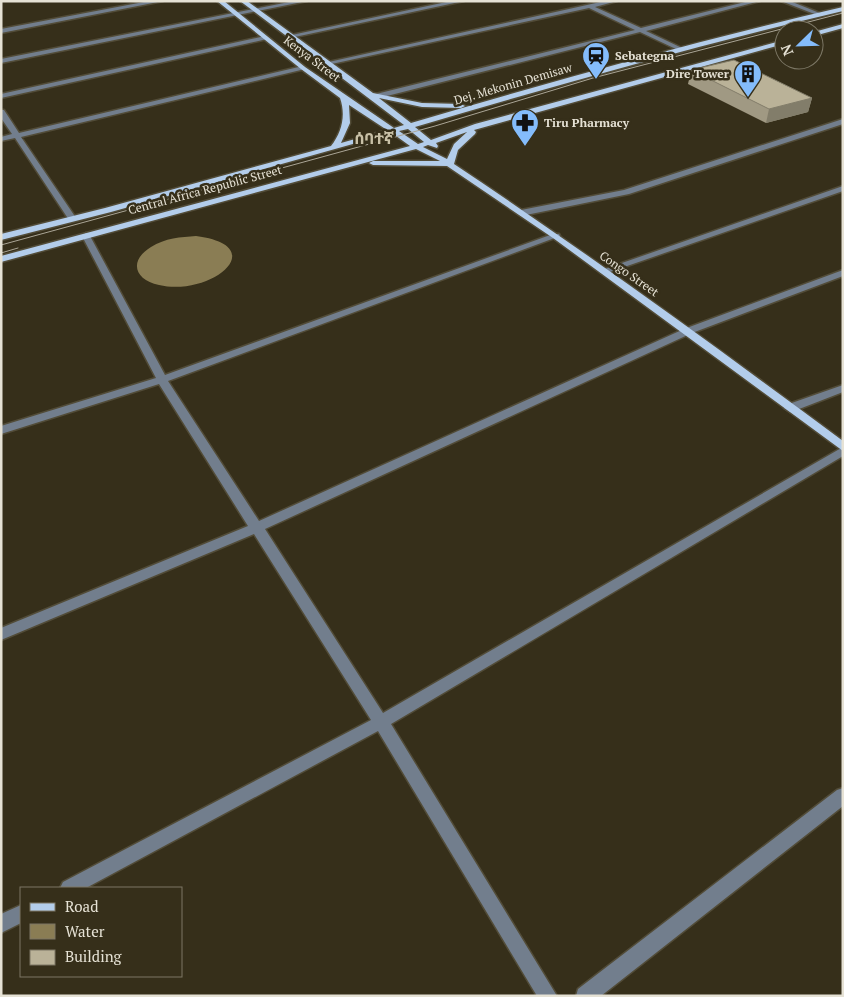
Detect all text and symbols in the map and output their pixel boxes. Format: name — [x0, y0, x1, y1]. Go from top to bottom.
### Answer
north arrow — [774, 20, 824, 70]
street label: Kenya Street — [281, 32, 344, 85]
station icon: Sebategna — [581, 41, 611, 80]
text: N — [776, 41, 797, 59]
place label: Sebategna — [615, 48, 675, 63]
street label: Dej. Mekonin Demisaw — [452, 59, 574, 108]
building icon: Dire Tower — [733, 59, 763, 98]
place label: Dire Tower — [666, 66, 730, 81]
pharmacy icon: Tiru Pharmacy — [510, 108, 540, 147]
place label: Tiru Pharmacy — [544, 115, 630, 130]
district label: ሰባተኛ — [354, 127, 394, 149]
street label: Central Africa Republic Street — [126, 162, 284, 217]
street label: Congo Street — [597, 248, 662, 300]
legend — [20, 887, 182, 977]
text: Road — [65, 896, 98, 916]
text: Water — [65, 921, 105, 941]
text: Building — [65, 946, 123, 966]

